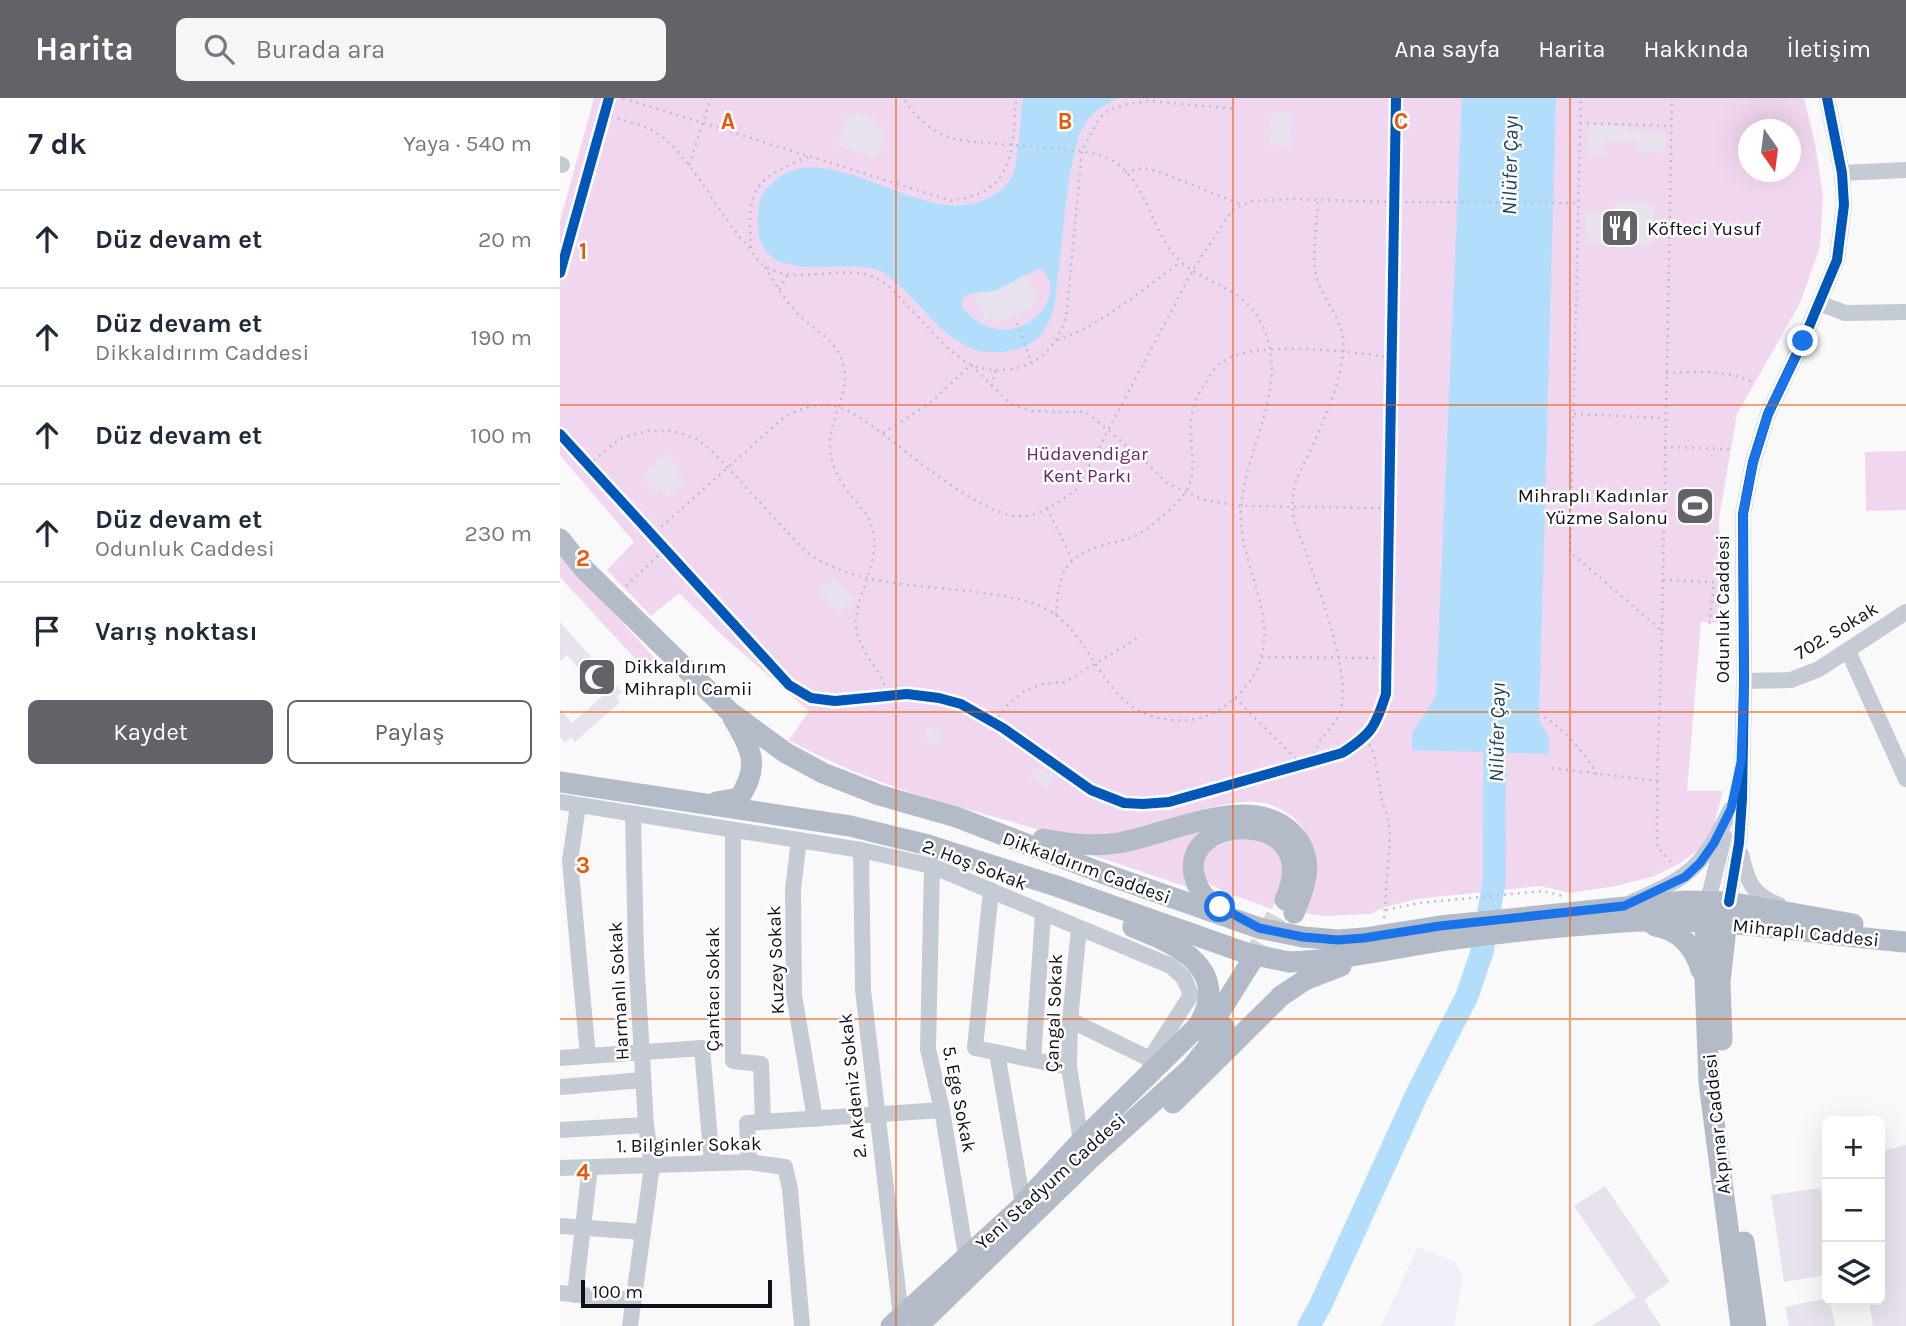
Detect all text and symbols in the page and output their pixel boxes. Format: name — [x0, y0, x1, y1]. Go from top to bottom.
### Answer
search box — [176, 18, 666, 81]
text: Harita — [35, 30, 134, 68]
icon: search — [200, 30, 238, 68]
text: Burada ara — [256, 34, 385, 65]
text: Ana sayfa — [1395, 35, 1500, 63]
text: Harita — [1538, 35, 1605, 63]
text: Hakkında — [1643, 35, 1749, 63]
text: İletişim — [1787, 35, 1871, 63]
text: A — [721, 108, 735, 135]
text: B — [1058, 108, 1072, 135]
text: C — [1394, 108, 1408, 135]
water label: Nilüfer Çayı — [1497, 115, 1523, 215]
north arrow — [1738, 119, 1801, 182]
text: 7 dk — [28, 126, 87, 162]
text: Yaya · 540 m — [403, 130, 532, 157]
restaurant icon: Köfteci Yusuf — [1599, 207, 1641, 249]
place label: Köfteci Yusuf — [1647, 218, 1761, 240]
icon: ahead — [28, 220, 66, 258]
text: Düz devam et — [95, 224, 262, 255]
text: 20 m — [478, 226, 532, 253]
text: 1 — [579, 238, 587, 265]
text: Düz devam et — [95, 308, 262, 339]
icon: ahead — [28, 318, 66, 356]
text: 190 m — [470, 324, 532, 351]
route end — [1787, 325, 1818, 356]
text: Dikkaldırım Caddesi — [95, 339, 309, 366]
icon: ahead — [28, 416, 66, 454]
text: Düz devam et — [95, 420, 262, 451]
text: 100 m — [470, 422, 532, 449]
park label: Hüdavendigar Kent Parkı — [1026, 443, 1148, 487]
place label: Mihraplı Kadınlar Yüzme Salonu — [1518, 485, 1668, 529]
sports icon: Mihraplı Kadınlar Yüzme Salonu — [1674, 485, 1716, 527]
text: Düz devam et — [95, 504, 262, 535]
icon: ahead — [28, 514, 66, 552]
text: 230 m — [464, 520, 532, 547]
text: Odunluk Caddesi — [95, 535, 275, 562]
street label: Odunluk Caddesi — [1712, 535, 1734, 683]
text: 2 — [576, 545, 590, 572]
street label: 702. Sokak — [1791, 597, 1882, 664]
icon: arrive — [28, 612, 66, 650]
text: Varış noktası — [95, 616, 258, 647]
mosque icon: Dikkaldırım Mihraplı Camii — [576, 656, 618, 698]
place label: Dikkaldırım Mihraplı Camii — [624, 656, 752, 700]
water label: Nilüfer Çayı — [1484, 682, 1510, 782]
button: Kaydet — [28, 700, 273, 764]
button: Paylaş — [287, 700, 532, 764]
street label: Dikkaldırım Caddesi — [1000, 827, 1174, 909]
street label: 2. Hoş Sokak — [919, 835, 1030, 895]
text: 3 — [576, 852, 590, 879]
route start — [1204, 891, 1235, 922]
street label: Kuzey Sokak — [763, 905, 789, 1015]
street label: Mihraplı Caddesi — [1732, 914, 1880, 952]
street label: Harmanlı Sokak — [604, 921, 634, 1061]
street label: Çantacı Sokak — [702, 926, 724, 1051]
street label: Çangal Sokak — [1041, 953, 1067, 1073]
street label: 2. Akdeniz Sokak — [834, 1012, 872, 1160]
street label: 5. Ege Sokak — [938, 1044, 980, 1155]
street label: Akpınar Caddesi — [1699, 1052, 1735, 1196]
street label: Yeni Stadyum Caddesi — [971, 1109, 1130, 1255]
map controls — [1822, 1116, 1885, 1305]
button: + — [1822, 1116, 1885, 1179]
street label: 1. Bilginler Sokak — [616, 1133, 762, 1157]
text: 4 — [576, 1159, 590, 1186]
button: − — [1822, 1179, 1885, 1242]
button: layers — [1822, 1242, 1885, 1305]
scale bar — [581, 1277, 772, 1309]
text: 100 m — [592, 1281, 643, 1303]

